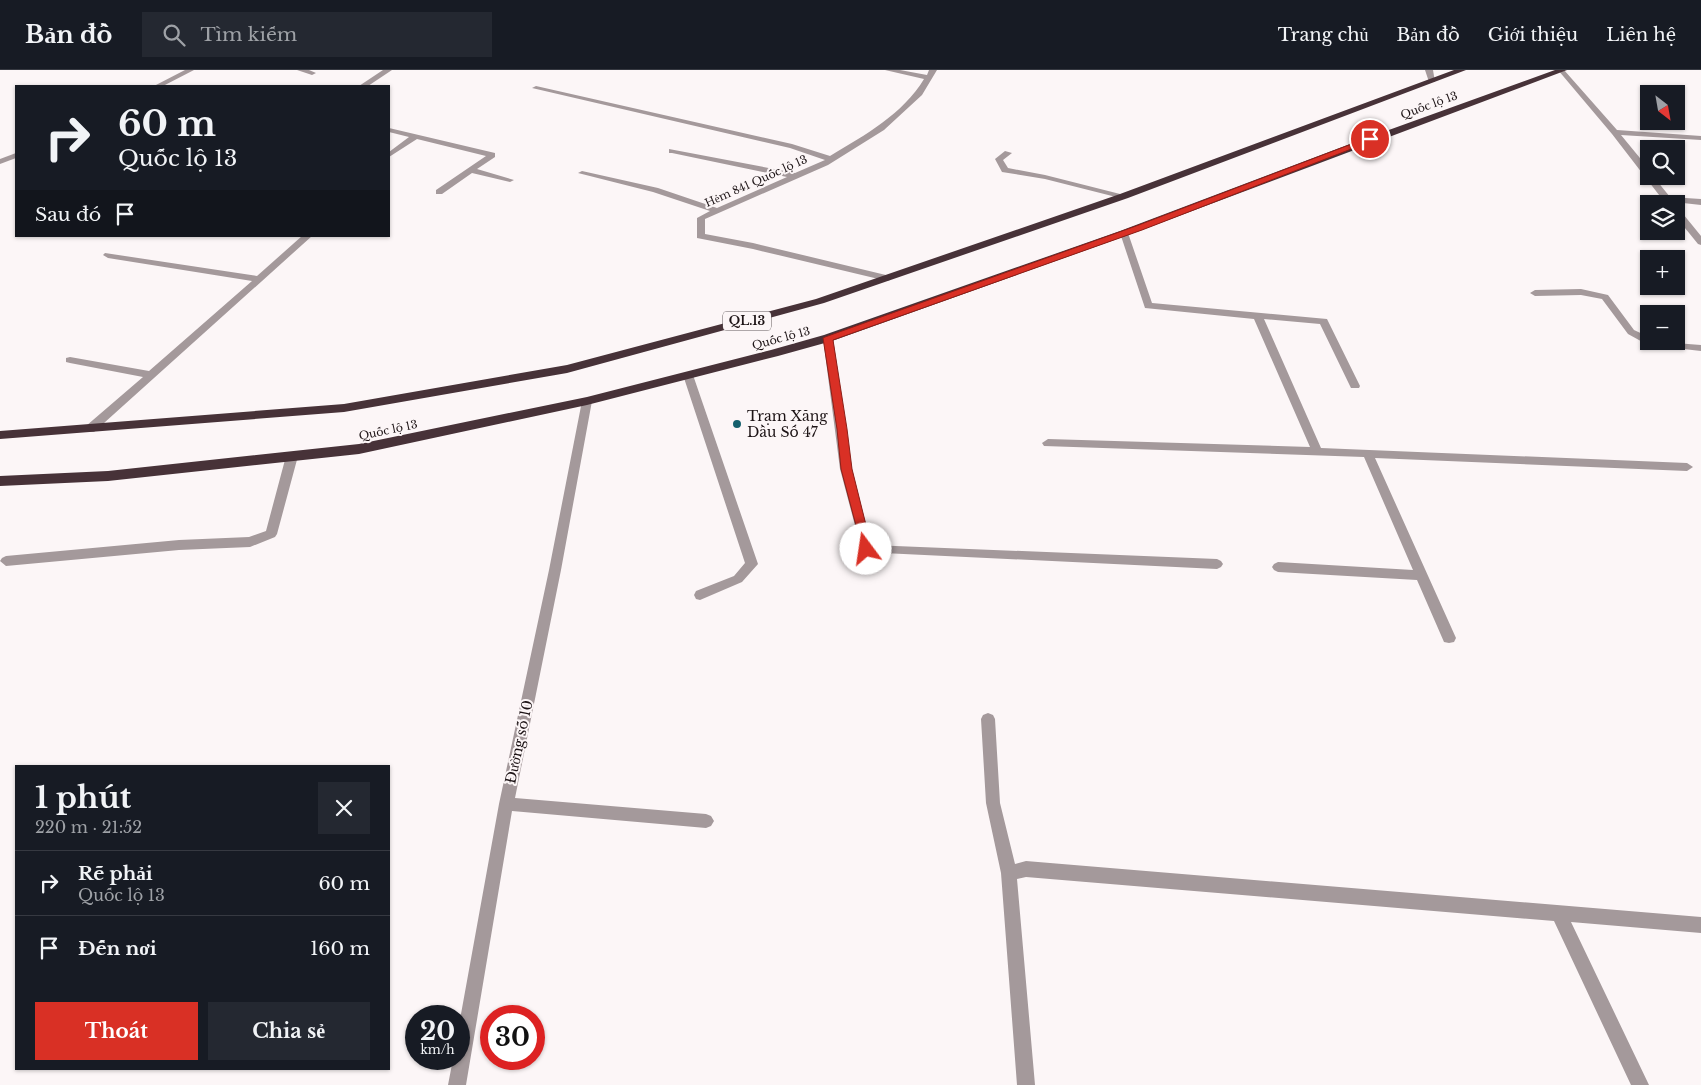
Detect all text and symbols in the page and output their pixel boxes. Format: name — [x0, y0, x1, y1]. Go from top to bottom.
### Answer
search box — [142, 12, 492, 57]
text: Bản đồ — [25, 20, 112, 49]
icon: search — [160, 21, 188, 49]
text: Tìm kiếm — [200, 23, 297, 46]
text: Trang chủ — [1278, 24, 1369, 46]
text: Bản đồ — [1397, 24, 1460, 46]
text: Giới thiệu — [1488, 24, 1578, 46]
text: Liên hệ — [1606, 24, 1676, 46]
north arrow — [1640, 85, 1685, 130]
map controls — [1640, 85, 1685, 350]
street label: Quốc lộ 13 — [1399, 88, 1460, 122]
text: 60 m — [118, 102, 216, 145]
icon: right — [35, 105, 100, 170]
pin — [1349, 118, 1391, 160]
icon: arrive — [1356, 125, 1384, 153]
button: search — [1640, 140, 1685, 185]
text: Quốc lộ 13 — [118, 145, 237, 172]
street label: Hẻm 841 Quốc lộ 13 — [703, 152, 810, 210]
button: layers — [1640, 195, 1685, 240]
icon: arrive — [111, 200, 139, 228]
text: Sau đó — [35, 203, 101, 226]
button: + — [1640, 250, 1685, 295]
button: − — [1640, 305, 1685, 350]
road number: QL.13 — [723, 312, 771, 330]
street label: Quốc lộ 13 — [750, 323, 812, 352]
place label: Trạm Xăng Dầu Số 47 — [747, 407, 828, 441]
street label: Quốc lộ 13 — [357, 417, 419, 443]
marker: Trạm Xăng Dầu Số 47 — [731, 418, 743, 430]
position arrow — [839, 522, 891, 574]
street label: Đường số 10 — [501, 699, 537, 785]
text: 1 phút — [35, 779, 131, 816]
button: close — [318, 782, 370, 834]
text: 220 m · 21:52 — [35, 817, 142, 837]
text: Rẽ phải — [78, 862, 153, 885]
icon: right — [35, 869, 63, 897]
text: 60 m — [318, 872, 370, 895]
text: Quốc lộ 13 — [78, 885, 165, 905]
icon: arrive — [35, 934, 63, 962]
text: Đến nơi — [78, 937, 157, 960]
text: 160 m — [310, 937, 370, 960]
button: Thoát — [35, 1002, 198, 1060]
button: Chia sẻ — [208, 1002, 370, 1060]
speed limit sign: 30 — [480, 1005, 545, 1070]
text: 20 — [420, 1016, 455, 1047]
text: km/h — [420, 1042, 455, 1057]

